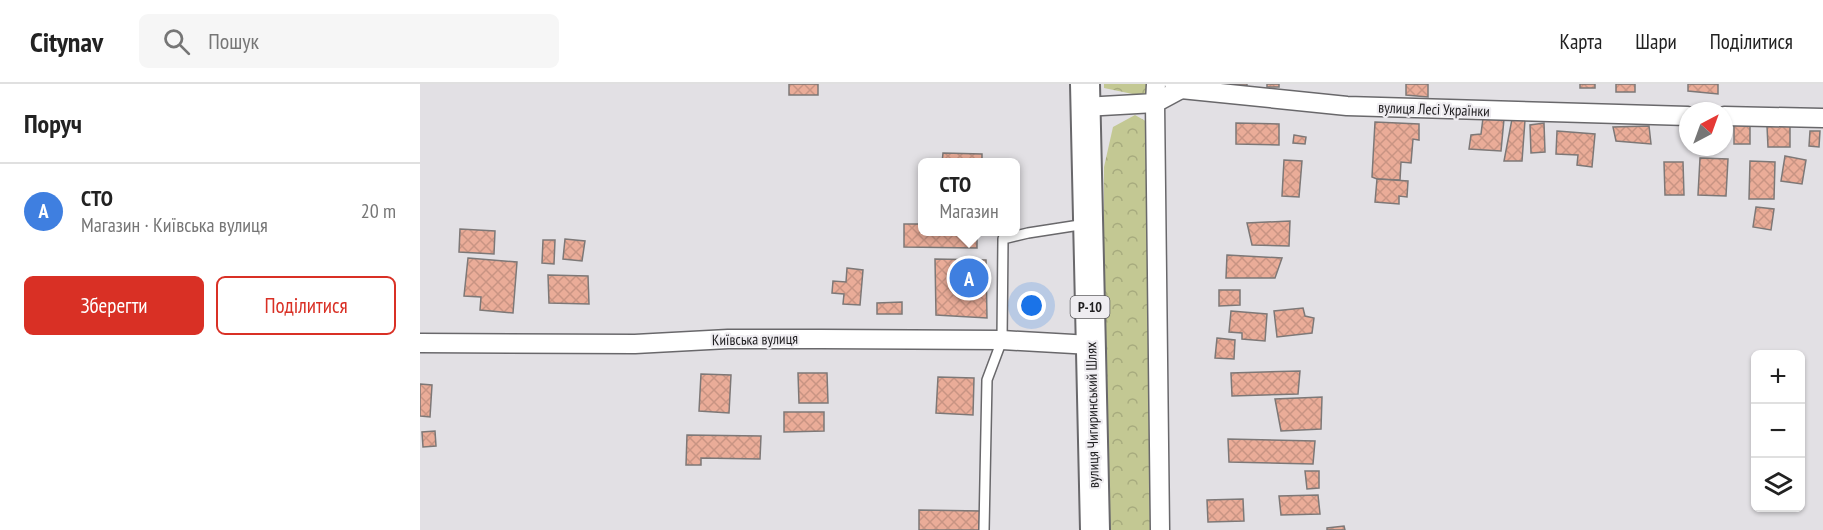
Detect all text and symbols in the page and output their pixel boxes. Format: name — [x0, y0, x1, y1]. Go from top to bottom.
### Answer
search box — [139, 14, 559, 68]
text: Citynav — [30, 23, 103, 60]
icon: search — [160, 25, 193, 58]
text: Пошук — [208, 27, 259, 55]
text: Карта — [1560, 28, 1602, 55]
text: Шари — [1635, 28, 1677, 55]
text: Поділитися — [1710, 28, 1793, 55]
street label: вулиця Лесі Українки — [1378, 98, 1490, 120]
north arrow — [1679, 102, 1733, 156]
text: Поруч — [24, 107, 82, 140]
popup — [918, 158, 1020, 236]
text: СТО — [939, 170, 971, 198]
text: СТО — [81, 184, 113, 212]
text: A — [38, 198, 49, 224]
text: 20 m — [361, 198, 396, 224]
text: Магазин — [939, 198, 999, 224]
text: Магазин · Київська вулиця — [81, 212, 268, 238]
pin: A — [950, 256, 988, 300]
button: Зберегти — [24, 276, 204, 335]
button: Поділитися — [216, 276, 396, 335]
your location — [1017, 291, 1046, 320]
road number: Р-10 — [1070, 296, 1110, 318]
street label: Київська вулиця — [712, 329, 798, 349]
street label: вулиця Чигиринський Шлях — [1081, 342, 1103, 488]
map controls — [1751, 350, 1805, 512]
button: + — [1751, 350, 1805, 404]
button: − — [1751, 404, 1805, 458]
button: layers — [1751, 458, 1805, 512]

